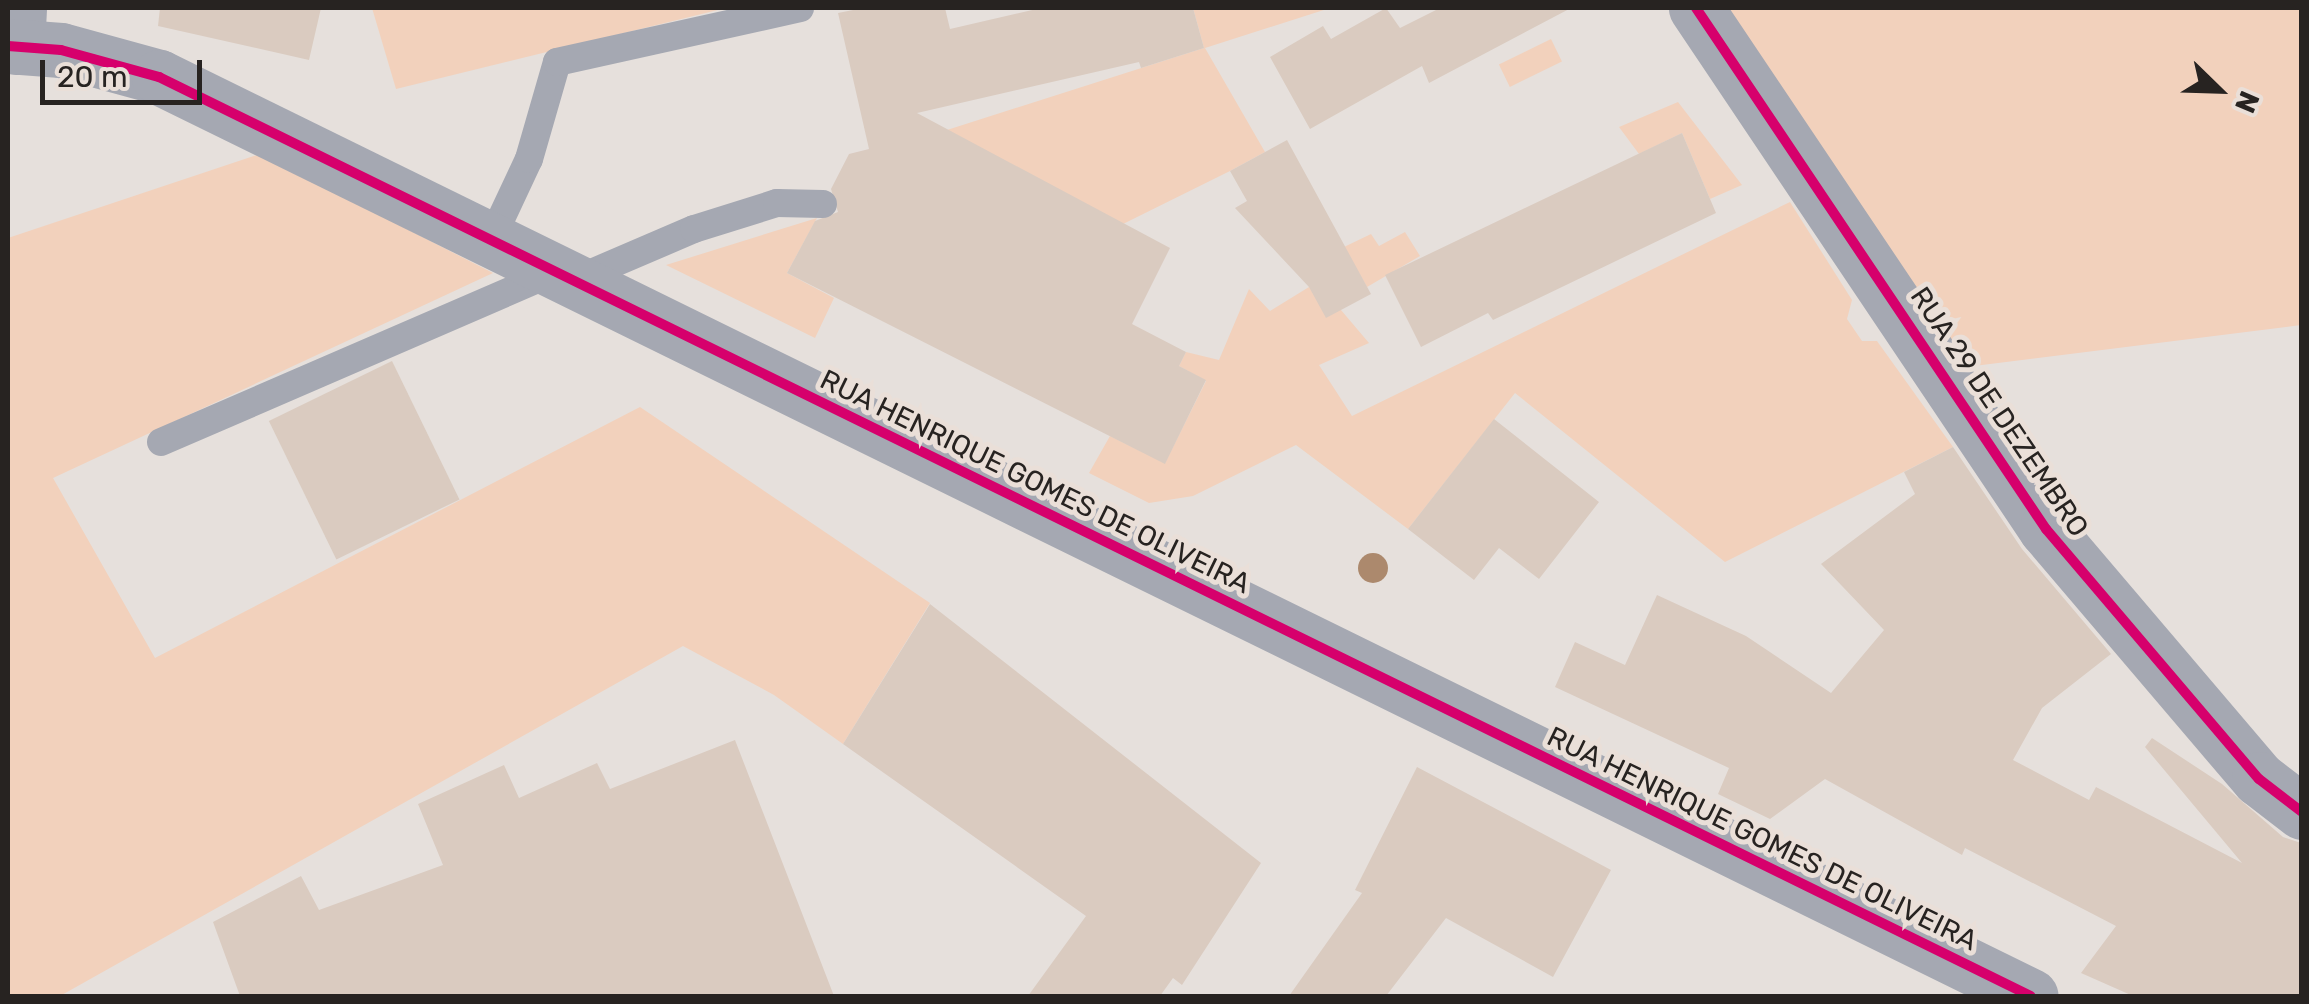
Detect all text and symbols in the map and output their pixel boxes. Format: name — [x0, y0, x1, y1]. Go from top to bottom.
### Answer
scale bar — [45, 40, 208, 102]
north arrow — [2169, 40, 2269, 140]
text: 20 m — [57, 59, 128, 95]
text: N — [2228, 86, 2266, 118]
street label: RUA 29 DE DEZEMBRO — [1903, 281, 2095, 543]
street label: RUA HENRIQUE GOMES DE OLIVEIRA — [814, 363, 1256, 601]
street label: RUA HENRIQUE GOMES DE OLIVEIRA — [1541, 720, 1983, 958]

